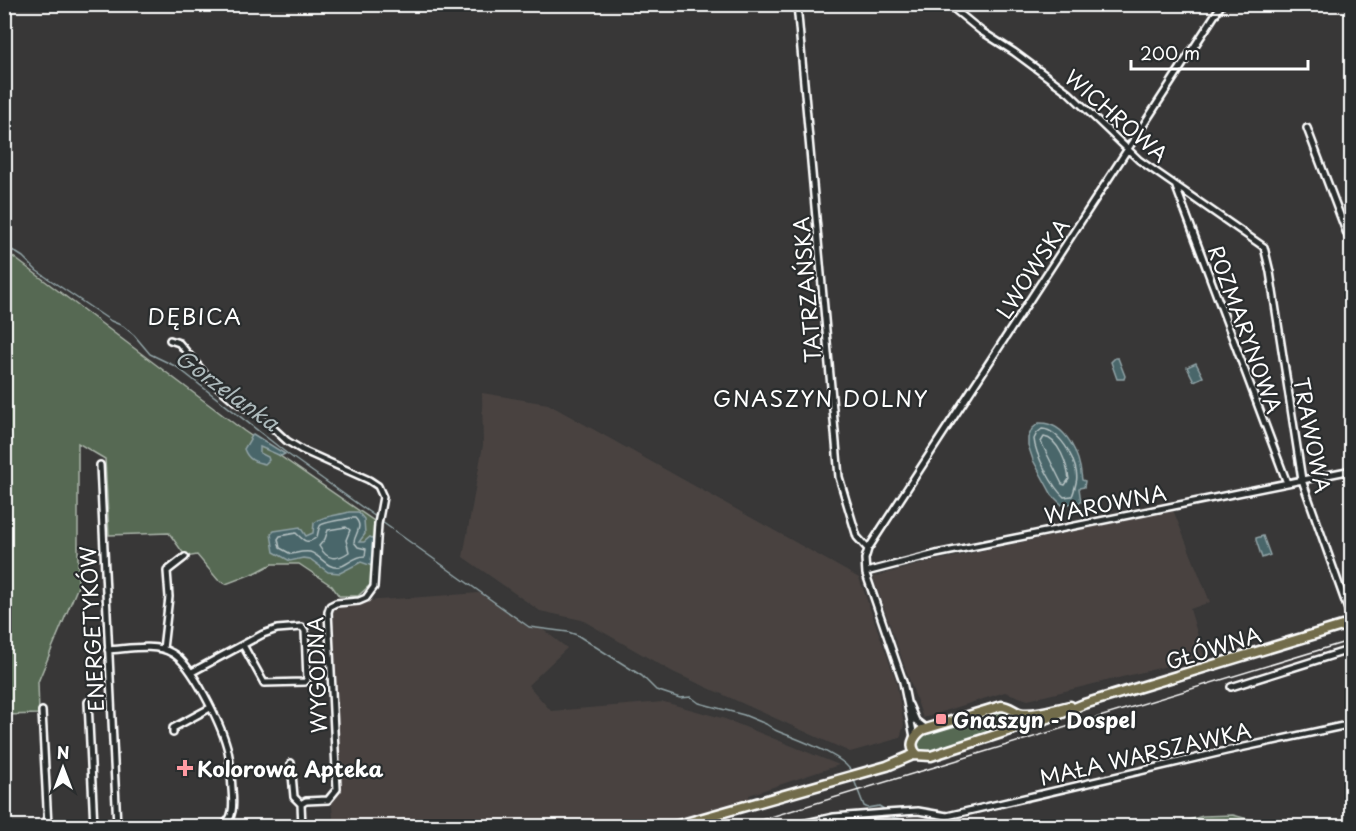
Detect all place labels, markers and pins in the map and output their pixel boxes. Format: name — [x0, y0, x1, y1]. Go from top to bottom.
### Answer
place label: Gnaszyn - Dospel — [953, 703, 1136, 735]
marker: Gnaszyn - Dospel — [934, 712, 948, 726]
place label: Kolorowa Apteka — [197, 752, 384, 784]
marker: Kolorowa Apteka — [178, 761, 192, 775]

